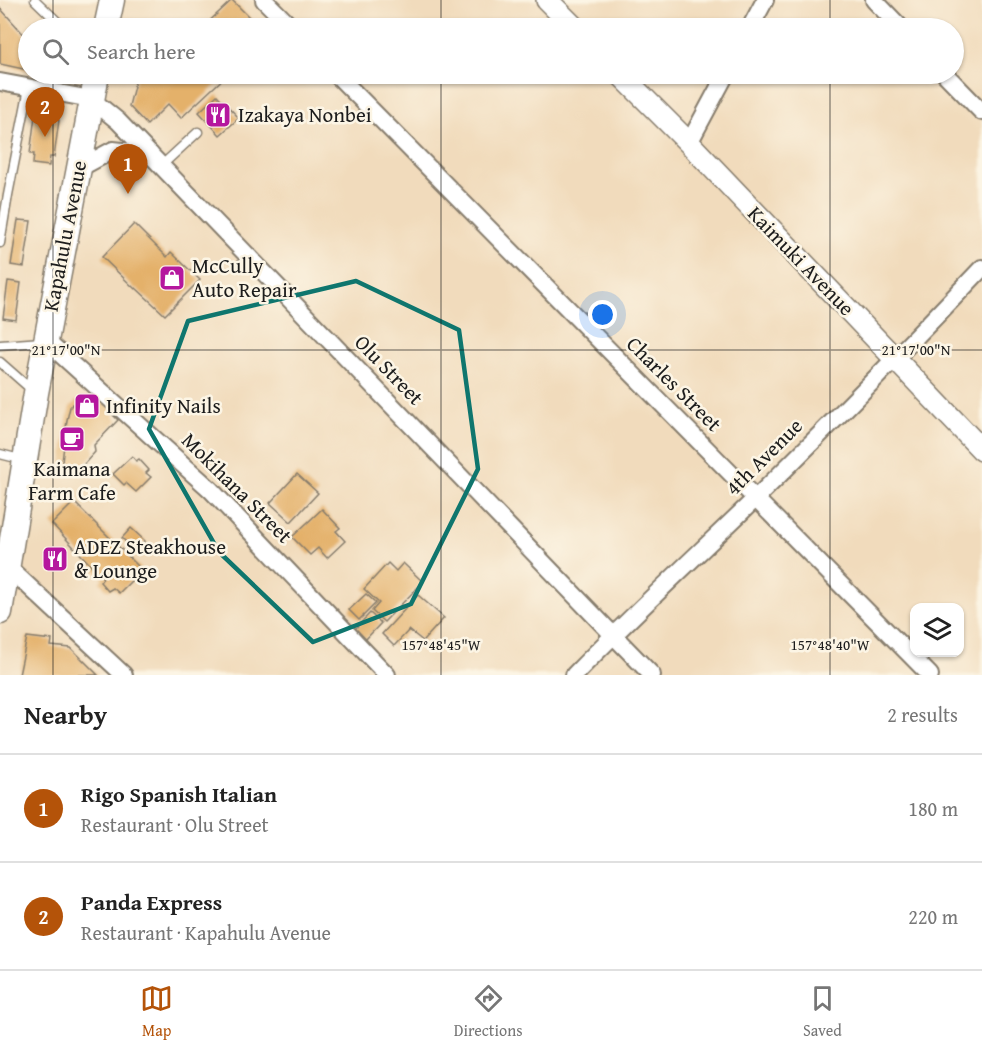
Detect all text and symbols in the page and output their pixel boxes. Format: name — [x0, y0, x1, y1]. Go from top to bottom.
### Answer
search box — [18, 18, 964, 84]
icon: search — [39, 35, 72, 68]
text: Search here — [87, 35, 196, 67]
pin: 2 — [26, 88, 64, 137]
place label: Izakaya Nonbei — [238, 99, 372, 130]
restaurant icon: Izakaya Nonbei — [203, 100, 233, 130]
pin: 1 — [108, 144, 148, 194]
street label: Kapahulu Avenue — [35, 158, 94, 314]
street label: Kaimuki Avenue — [741, 199, 862, 323]
place label: McCully Auto Repair — [192, 250, 297, 305]
shop icon: McCully Auto Repair — [157, 263, 187, 293]
your location — [588, 300, 617, 329]
street label: Olu Street — [348, 327, 431, 412]
street label: Charles Street — [620, 329, 729, 439]
text: 21°17'00"N — [32, 339, 101, 360]
text: 21°17'00"N — [882, 339, 951, 360]
place label: Infinity Nails — [106, 390, 221, 421]
shop icon: Infinity Nails — [72, 391, 102, 421]
street label: 4th Avenue — [718, 411, 810, 502]
cafe icon: Kaimana Farm Cafe — [57, 424, 87, 454]
street label: Mokihana Street — [175, 425, 300, 551]
place label: Kaimana Farm Cafe — [28, 453, 116, 508]
place label: ADEZ Steakhouse & Lounge — [74, 531, 226, 586]
restaurant icon: ADEZ Steakhouse & Lounge — [40, 544, 70, 574]
map controls — [910, 603, 964, 657]
button: layers — [910, 603, 964, 657]
text: 157°48'45"W — [401, 634, 481, 655]
text: 157°48'40"W — [790, 634, 870, 655]
text: Nearby — [24, 695, 107, 734]
text: 2 results — [887, 700, 958, 729]
text: Rigo Spanish Italian — [81, 778, 277, 810]
text: 1 — [38, 794, 49, 823]
text: 180 m — [908, 794, 958, 823]
text: Restaurant · Olu Street — [81, 810, 269, 839]
text: Panda Express — [81, 886, 222, 918]
text: 2 — [38, 902, 49, 931]
text: 220 m — [908, 902, 958, 931]
text: Restaurant · Kapahulu Avenue — [81, 918, 331, 947]
tab: Map — [140, 982, 173, 1042]
tab: Directions — [454, 982, 523, 1042]
tab: Saved — [803, 982, 842, 1042]

